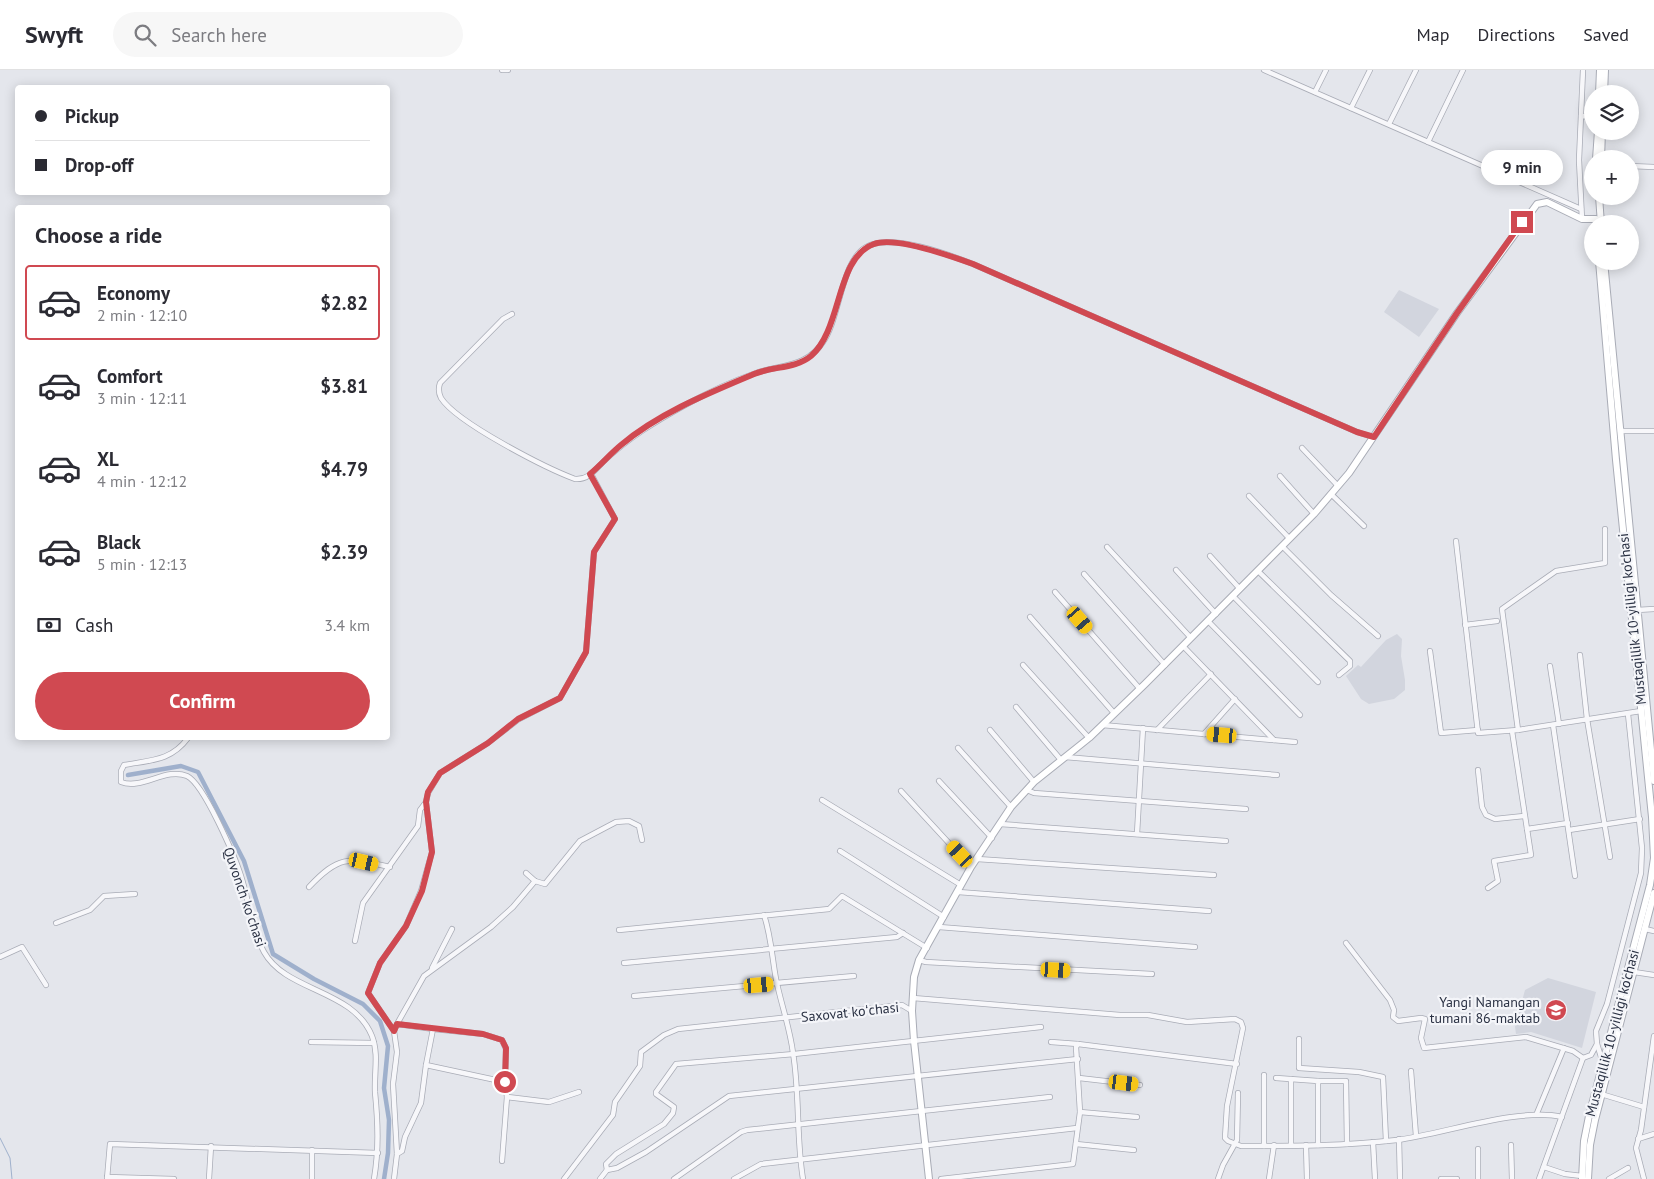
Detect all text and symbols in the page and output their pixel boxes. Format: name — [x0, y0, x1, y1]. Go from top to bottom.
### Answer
search box — [113, 12, 463, 57]
text: Swyft — [25, 19, 83, 50]
icon: search — [131, 21, 159, 49]
text: Search here — [171, 23, 267, 47]
text: Map — [1417, 23, 1449, 46]
text: Directions — [1477, 23, 1555, 46]
text: Saved — [1583, 23, 1629, 46]
map controls — [1584, 85, 1639, 270]
button: layers — [1584, 85, 1639, 140]
text: Pickup — [65, 104, 119, 128]
callout: 9 min — [1481, 150, 1563, 184]
button: + — [1584, 150, 1639, 205]
text: Drop-off — [65, 153, 133, 177]
text: 9 min — [1502, 157, 1542, 177]
route end — [1511, 211, 1533, 233]
button: − — [1584, 215, 1639, 270]
text: Choose a ride — [35, 221, 162, 249]
icon: car — [37, 280, 82, 325]
text: Economy — [97, 281, 170, 305]
text: $2.82 — [320, 291, 368, 315]
text: 2 min · 12:10 — [97, 305, 187, 325]
icon: car — [37, 363, 82, 408]
text: Comfort — [97, 364, 163, 388]
text: $3.81 — [320, 374, 368, 398]
text: 3 min · 12:11 — [97, 388, 187, 408]
icon: car — [37, 446, 82, 491]
text: XL — [97, 447, 119, 471]
text: $4.79 — [320, 457, 368, 481]
text: 4 min · 12:12 — [97, 471, 187, 491]
icon: car — [37, 529, 82, 574]
text: Black — [97, 530, 141, 554]
street label: Mustaqillik 10-yilligi ko'chasi — [1614, 532, 1650, 706]
text: $2.39 — [320, 540, 368, 564]
text: 5 min · 12:13 — [97, 554, 187, 574]
car — [1064, 604, 1095, 636]
icon: cash — [35, 611, 63, 639]
text: Cash — [75, 613, 113, 637]
text: 3.4 km — [324, 615, 370, 635]
button: Confirm — [35, 672, 370, 730]
car — [1206, 726, 1237, 744]
car — [944, 838, 975, 870]
street label: Quvonch koʻchasi — [220, 845, 270, 949]
car — [347, 851, 380, 873]
street label: Mustaqillik 10-yilligi ko'chasi — [1581, 947, 1643, 1119]
car — [1040, 962, 1071, 978]
car — [743, 976, 774, 994]
place label: Yangi Namangan tumani 86-maktab — [1430, 993, 1540, 1027]
street label: Saxovat koʻchasi — [800, 998, 900, 1026]
school or university icon: Yangi Namangan tumani 86-maktab — [1544, 998, 1568, 1022]
route start — [494, 1071, 516, 1093]
car — [1108, 1074, 1139, 1092]

